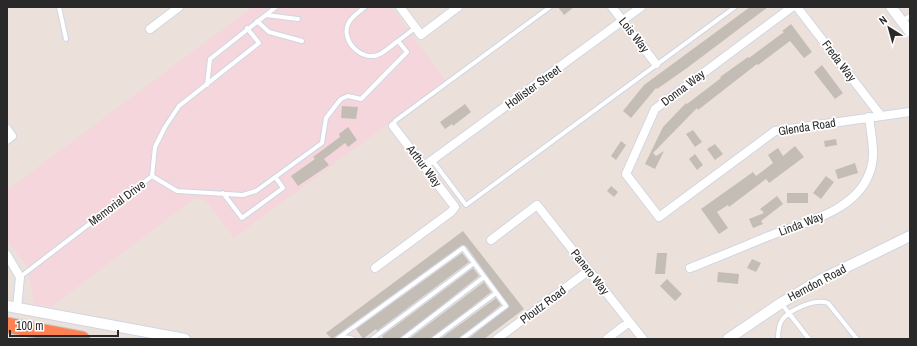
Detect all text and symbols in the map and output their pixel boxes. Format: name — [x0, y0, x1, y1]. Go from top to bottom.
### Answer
north arrow — [869, 8, 909, 48]
text: N — [876, 12, 890, 28]
street label: Lois Way — [615, 14, 653, 56]
street label: Freda Way — [818, 37, 860, 85]
street label: Hollister Street — [502, 61, 564, 113]
street label: Donna Way — [658, 66, 708, 110]
street label: Glenda Road — [777, 115, 837, 139]
street label: Arthur Way — [402, 141, 445, 190]
street label: Memorial Drive — [85, 176, 149, 230]
street label: Linda Way — [776, 208, 826, 240]
street label: Panero Way — [567, 246, 613, 298]
street label: Herndon Road — [785, 261, 849, 305]
street label: Ploutz Road — [517, 282, 569, 328]
scale bar — [10, 312, 118, 338]
text: 100 m — [16, 318, 43, 334]

